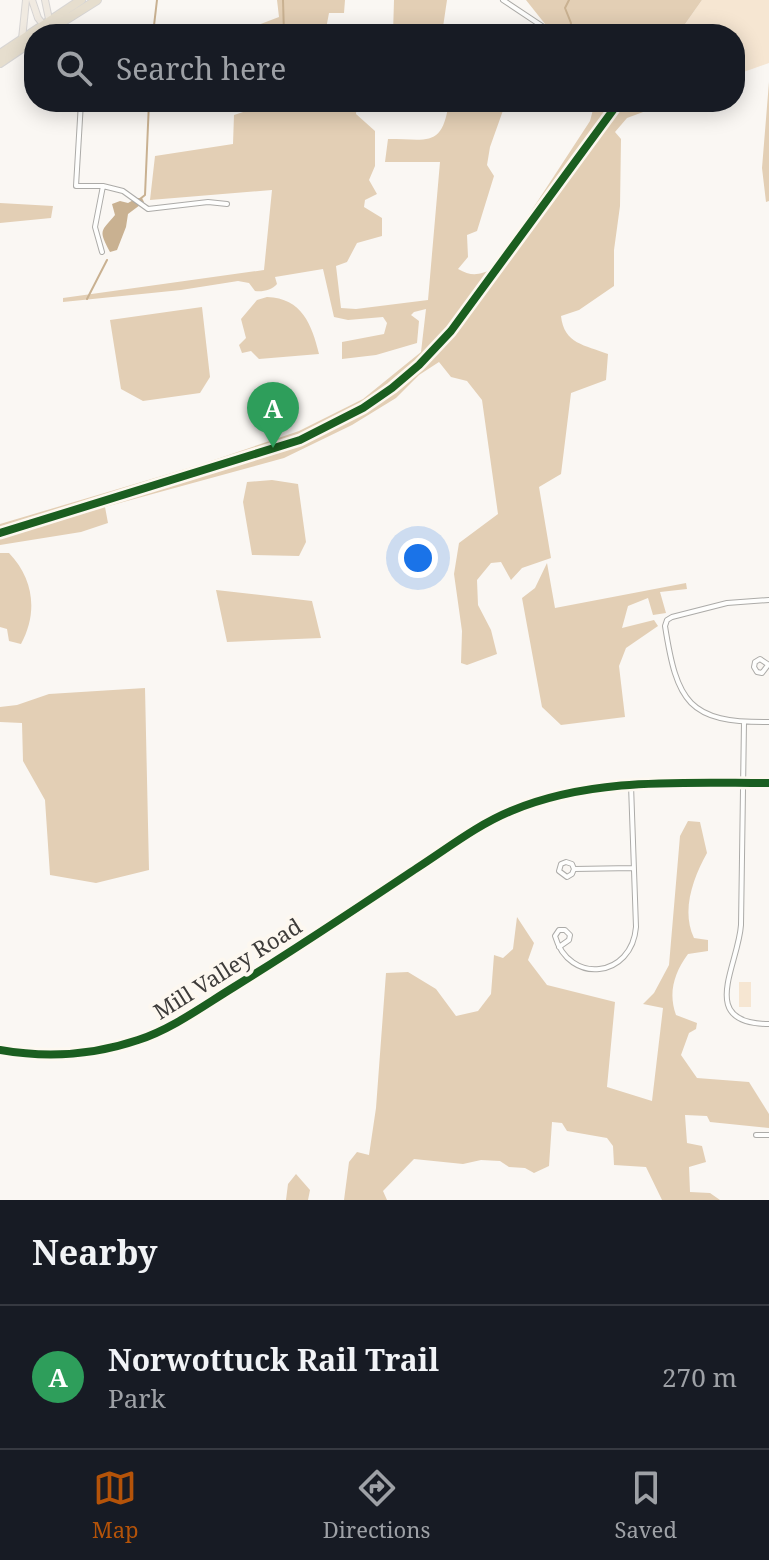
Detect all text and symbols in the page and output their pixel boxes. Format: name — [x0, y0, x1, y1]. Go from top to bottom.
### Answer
search box — [24, 24, 745, 112]
icon: search — [52, 46, 96, 90]
text: Search here — [116, 48, 286, 89]
pin: A — [247, 382, 299, 448]
your location — [398, 538, 438, 578]
street label: Mill Valley Road — [147, 910, 307, 1026]
text: Nearby — [32, 1229, 158, 1275]
text: Norwottuck Rail Trail — [108, 1339, 439, 1380]
text: A — [48, 1359, 68, 1395]
text: 270 m — [662, 1359, 737, 1395]
text: Park — [108, 1380, 166, 1416]
tab: Map — [92, 1466, 139, 1544]
tab: Directions — [323, 1466, 430, 1544]
tab: Saved — [615, 1466, 677, 1544]

